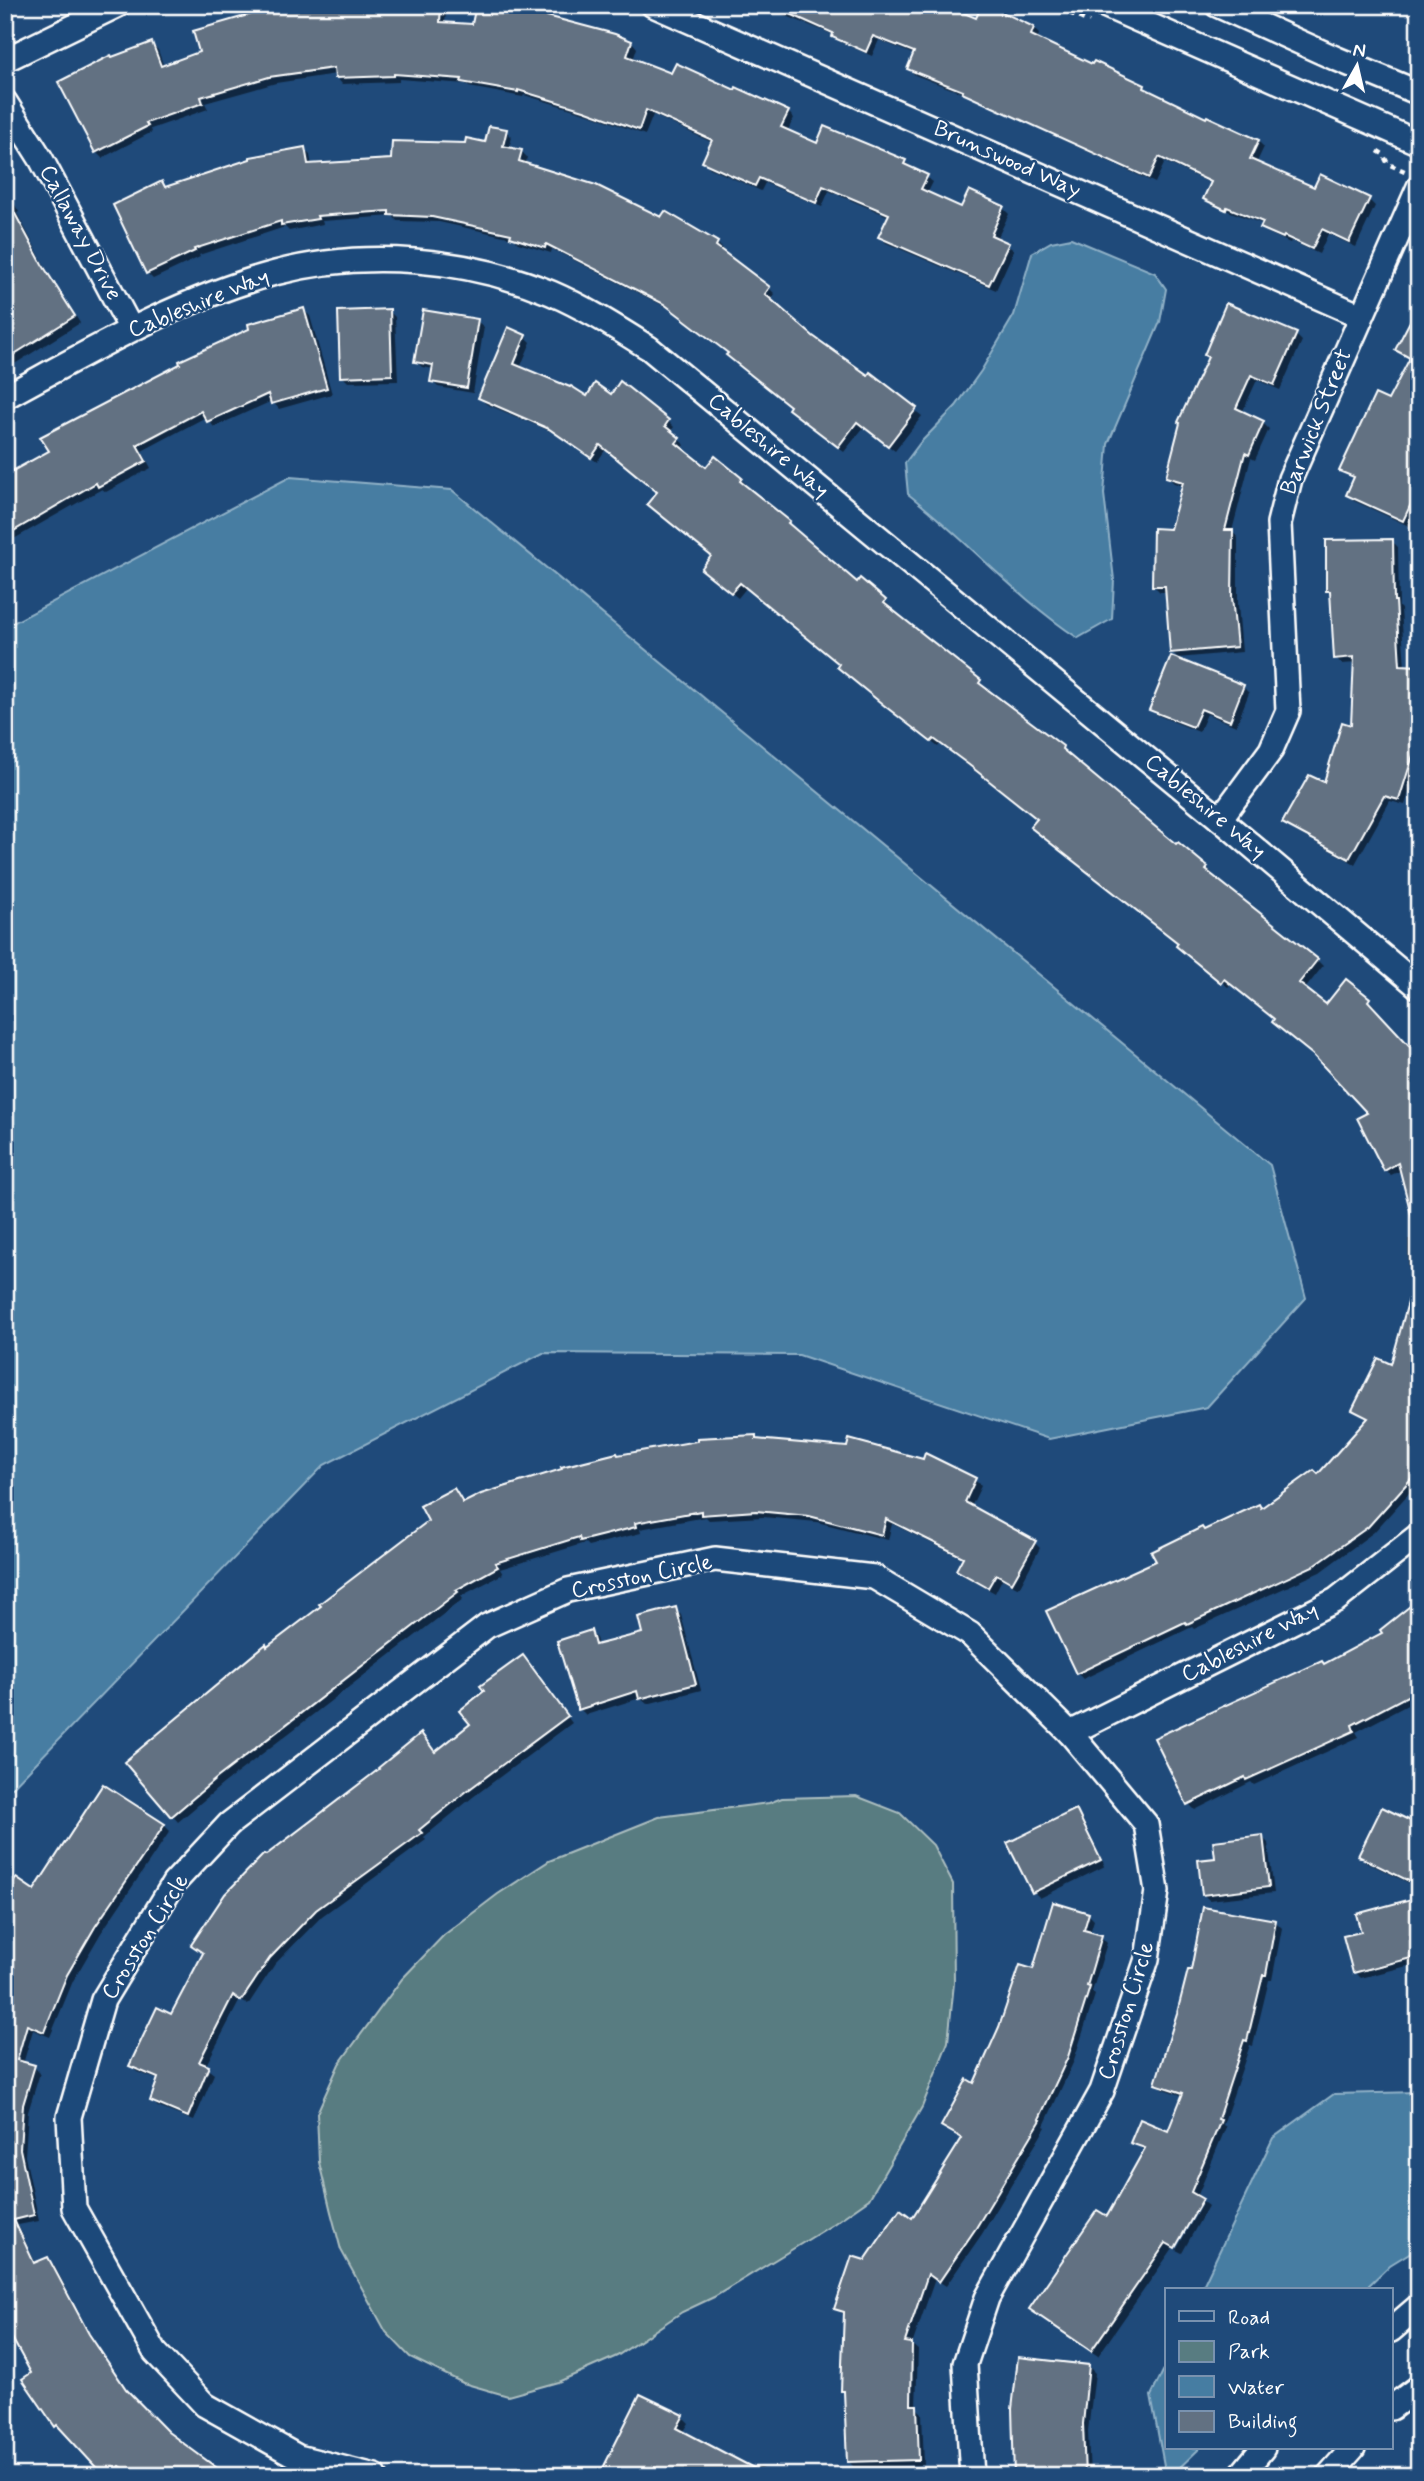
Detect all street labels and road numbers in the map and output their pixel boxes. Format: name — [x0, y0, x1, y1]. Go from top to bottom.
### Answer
street label: Brunswood Way — [929, 114, 1085, 206]
street label: Callaway Drive — [32, 160, 128, 306]
street label: Cableshire Way — [124, 262, 274, 346]
street label: Barwick Street — [1274, 344, 1360, 499]
street label: Cableshire Way — [701, 386, 835, 506]
street label: Cableshire Way — [1138, 747, 1272, 867]
street label: Crosston Circle — [569, 1547, 715, 1607]
street label: Cableshire Way — [1176, 1596, 1324, 1690]
street label: Crosston Circle — [95, 1868, 197, 2006]
street label: Crosston Circle — [1092, 1938, 1162, 2084]

